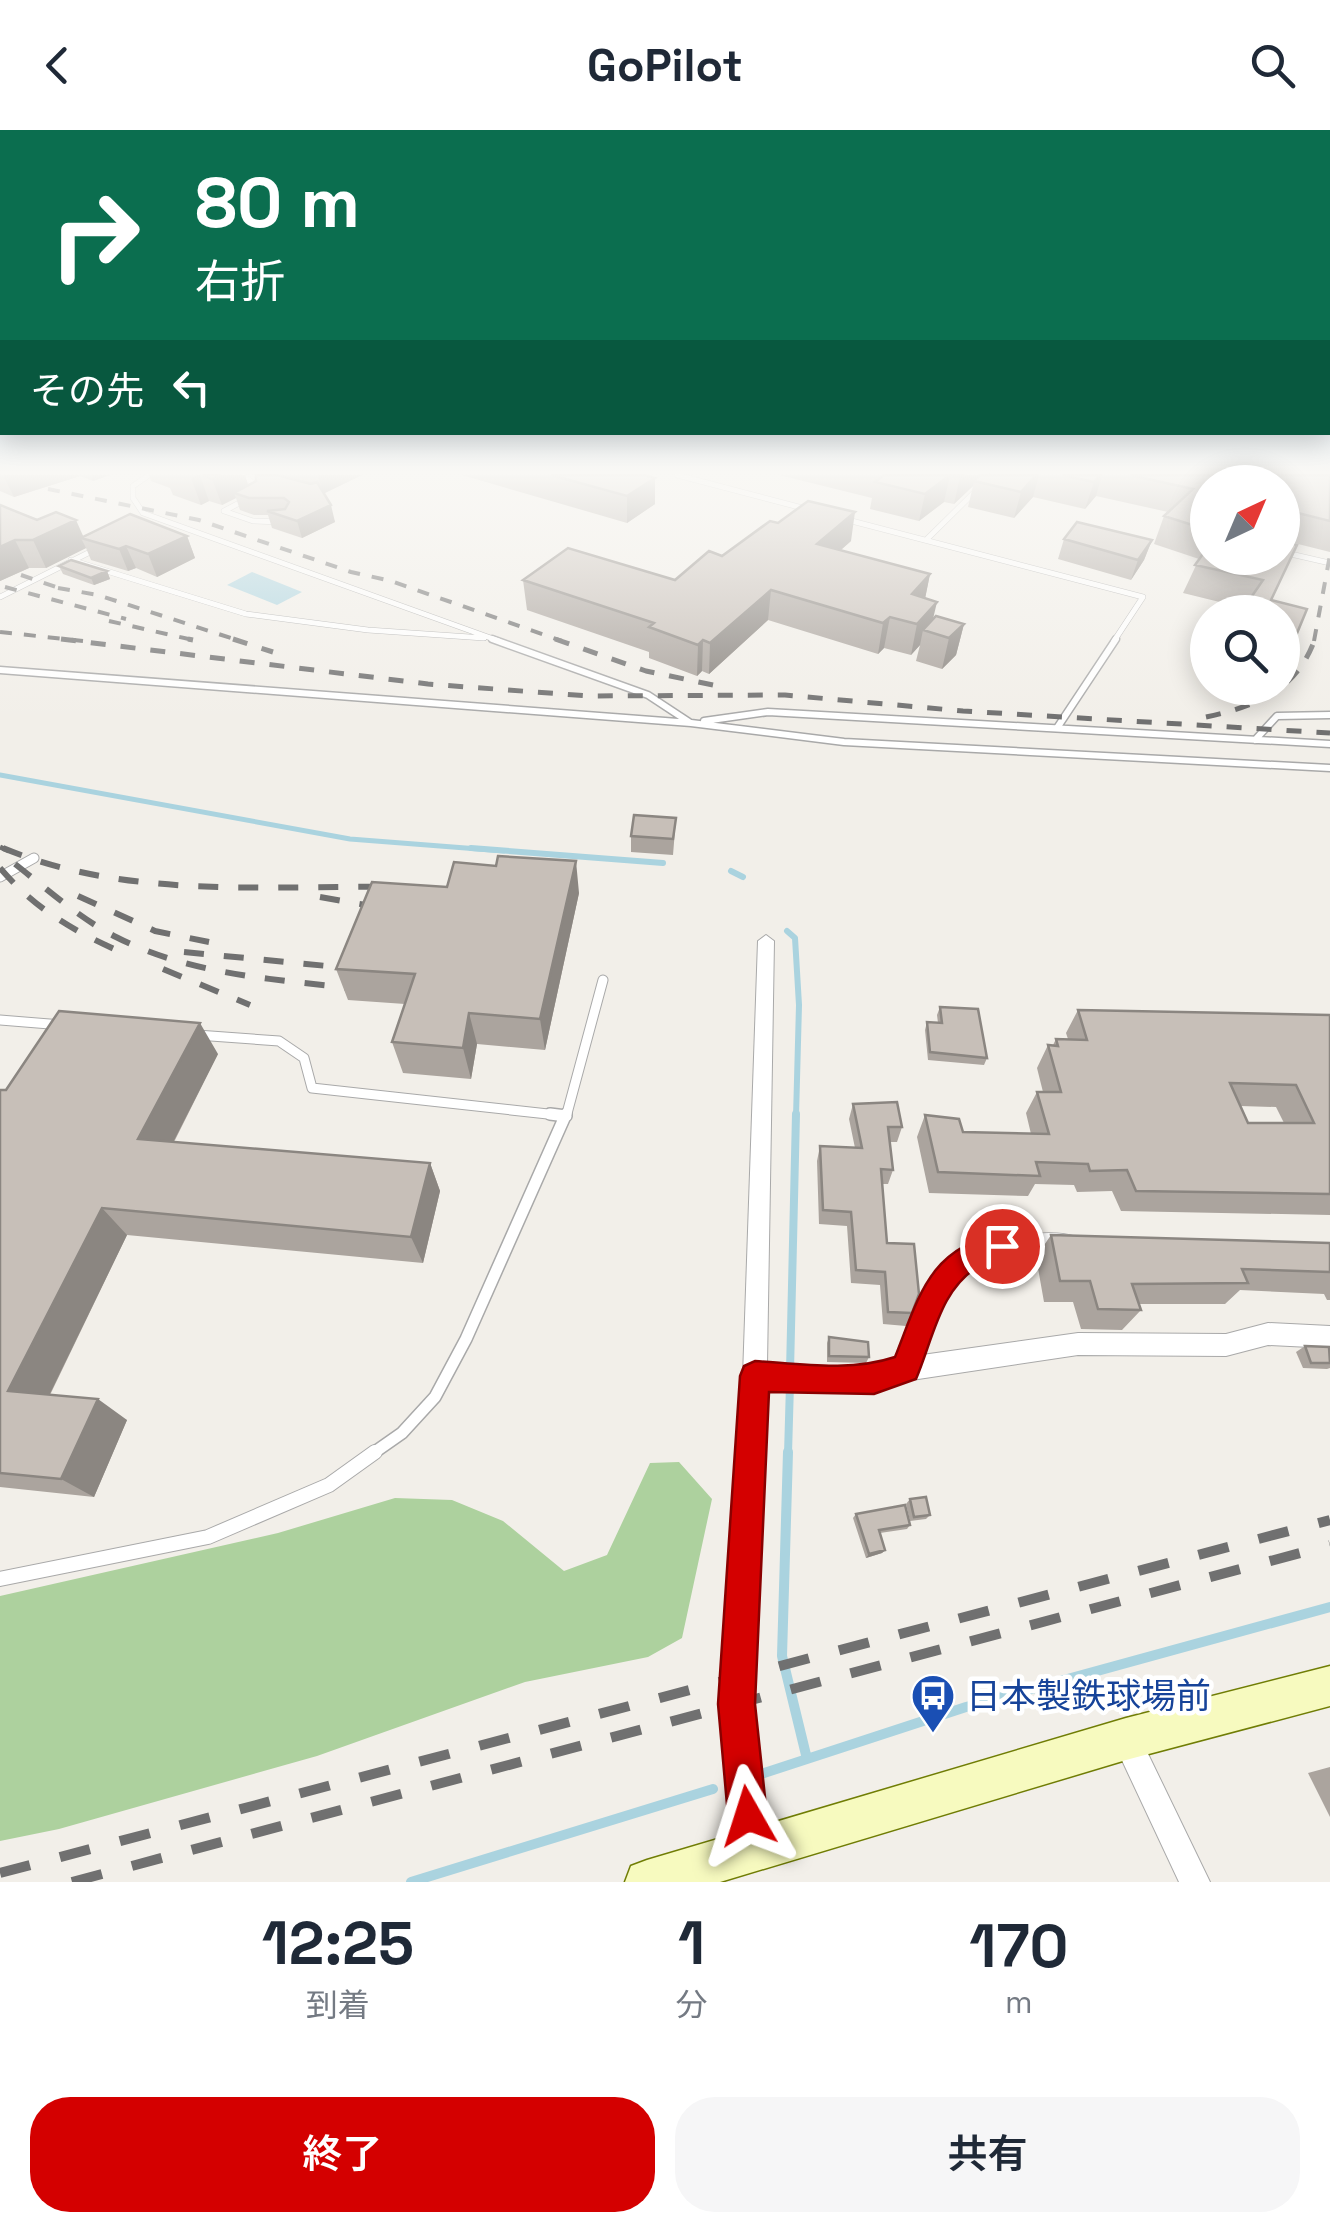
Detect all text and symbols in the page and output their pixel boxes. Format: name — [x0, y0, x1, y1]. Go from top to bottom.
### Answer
text: GoPilot — [587, 37, 743, 94]
icon: back — [30, 38, 85, 93]
icon: search — [1245, 38, 1300, 93]
text: 80 m — [195, 158, 360, 247]
icon: right — [30, 170, 160, 300]
text: 右折 — [195, 253, 285, 310]
icon: left — [164, 360, 219, 415]
text: その先 — [30, 367, 144, 415]
north arrow — [1190, 465, 1300, 575]
map controls — [1190, 465, 1300, 705]
button: search — [1190, 595, 1300, 705]
pin — [960, 1204, 1045, 1289]
icon: arrive — [975, 1219, 1030, 1274]
bus stop icon: 日本製鉄球場前 — [910, 1673, 956, 1734]
place label: 日本製鉄球場前 — [966, 1674, 1211, 1718]
position arrow — [696, 1764, 800, 1868]
text: 12:25 — [262, 1905, 414, 1982]
text: 1 — [678, 1905, 705, 1982]
text: 170 — [969, 1908, 1068, 1985]
text: m — [1005, 1982, 1033, 2022]
text: 到着 — [306, 1985, 370, 2025]
text: 分 — [676, 1985, 708, 2025]
button: 終了 — [30, 2097, 655, 2212]
button: 共有 — [675, 2097, 1300, 2212]

